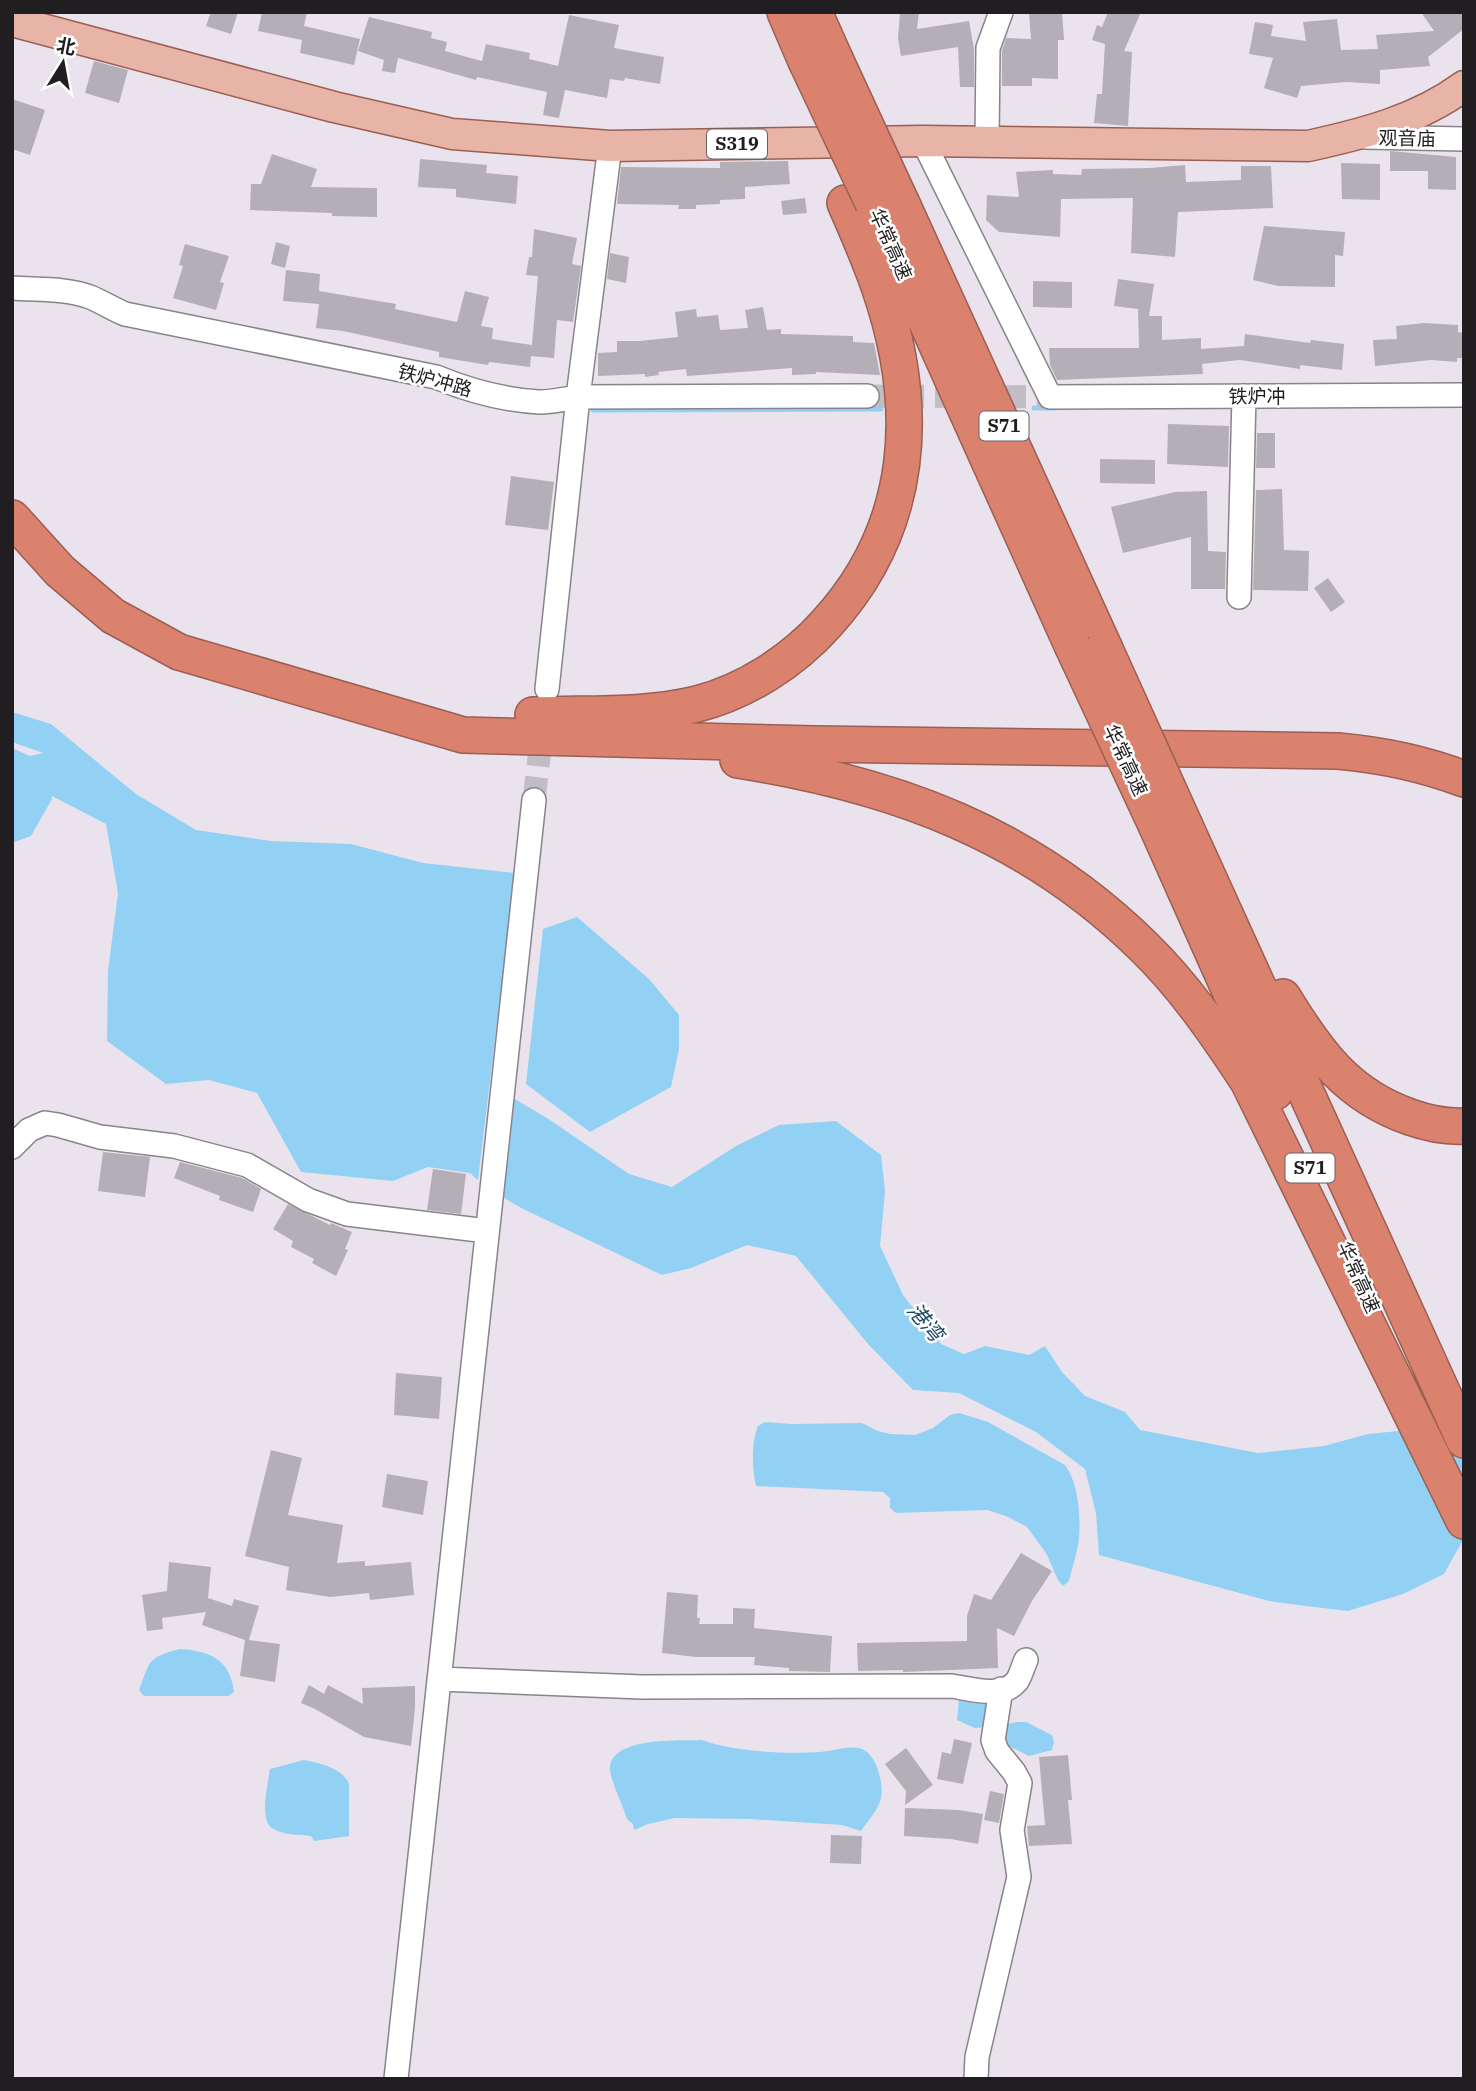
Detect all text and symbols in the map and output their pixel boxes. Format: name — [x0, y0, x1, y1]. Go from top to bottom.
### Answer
north arrow — [28, 28, 98, 98]
text: 北 — [55, 33, 78, 60]
street label: 观音庙 — [1378, 126, 1436, 150]
road number: S319 — [707, 130, 767, 159]
street label: 华常高速 — [865, 204, 917, 284]
street label: 铁炉冲路 — [395, 359, 475, 401]
street label: 铁炉冲 — [1228, 384, 1286, 408]
road number: S71 — [979, 412, 1028, 440]
street label: 华常高速 — [1099, 720, 1153, 800]
road number: S71 — [1286, 1154, 1334, 1182]
street label: 华常高速 — [1333, 1237, 1385, 1317]
water label: 港湾 — [902, 1296, 952, 1349]

